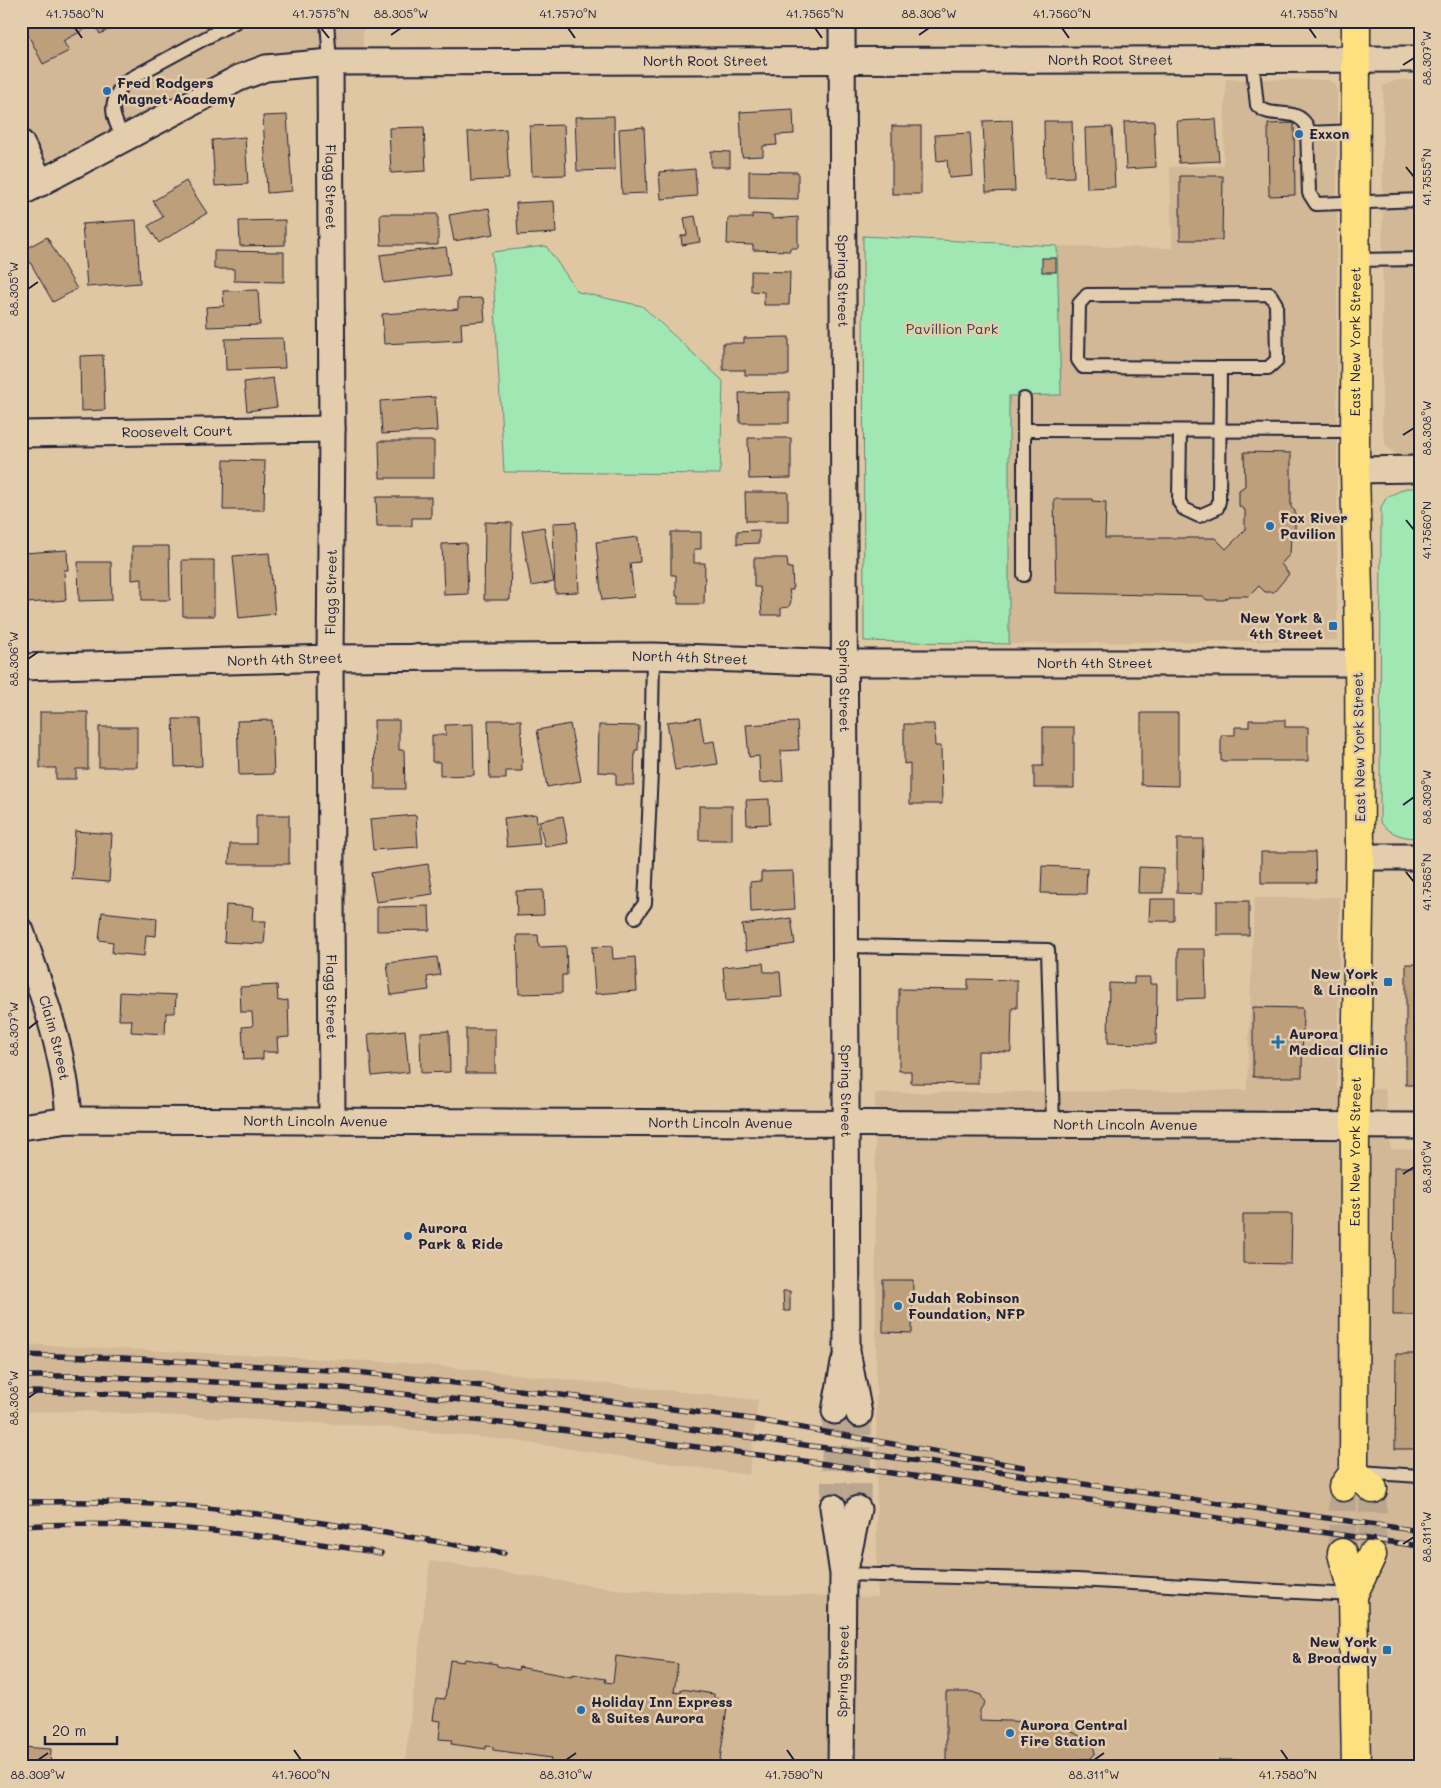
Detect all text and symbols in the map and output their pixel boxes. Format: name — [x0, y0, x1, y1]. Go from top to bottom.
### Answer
text: 41.7580°N — [46, 5, 104, 21]
text: 41.7575°N — [293, 5, 349, 21]
text: 88.305°W — [374, 5, 428, 21]
text: 41.7570°N — [539, 5, 597, 21]
text: 41.7565°N — [786, 5, 844, 21]
text: 88.306°W — [902, 5, 956, 21]
text: 41.7560°N — [1033, 5, 1091, 21]
text: 41.7555°N — [1280, 5, 1338, 21]
text: 88.307°W — [1418, 31, 1434, 85]
street label: North Root Street — [1048, 50, 1173, 69]
street label: North Root Street — [643, 51, 768, 70]
place label: Fred Rodgers Magnet Academy — [117, 73, 236, 108]
marker: Fred Rodgers Magnet Academy — [101, 85, 113, 97]
place label: Exxon — [1309, 124, 1349, 143]
marker: Exxon — [1293, 128, 1305, 140]
street label: Flagg Street — [321, 144, 341, 230]
text: 41.7555°N — [1418, 148, 1434, 206]
street label: Spring Street — [834, 235, 853, 327]
text: 88.305°W — [5, 262, 21, 316]
street label: East New York Street — [1345, 267, 1364, 417]
park label: Pavillion Park — [906, 319, 998, 338]
text: 88.308°W — [1418, 401, 1434, 455]
street label: Roosevelt Court — [122, 421, 232, 441]
text: 41.7560°N — [1418, 501, 1434, 559]
place label: Fox River Pavilion — [1280, 508, 1348, 543]
marker: Fox River Pavilion — [1264, 520, 1276, 532]
street label: Flagg Street — [320, 549, 341, 635]
place label: New York & 4th Street — [1240, 608, 1323, 643]
marker: New York & 4th Street — [1327, 620, 1339, 632]
text: 88.306°W — [5, 632, 21, 686]
street label: Spring Street — [835, 640, 855, 732]
street label: North 4th Street — [632, 646, 748, 668]
street label: North 4th Street — [227, 648, 343, 670]
street label: North 4th Street — [1037, 653, 1153, 672]
street label: East New York Street — [1348, 672, 1369, 822]
text: 88.309°W — [1418, 770, 1434, 824]
text: 41.7565°N — [1418, 853, 1434, 911]
street label: Flagg Street — [322, 954, 342, 1040]
place label: New York & Lincoln — [1311, 964, 1378, 999]
marker: New York & Lincoln — [1382, 976, 1394, 988]
street label: Claim Street — [35, 993, 74, 1082]
text: 88.307°W — [5, 1002, 21, 1056]
place label: Aurora Medical Clinic — [1289, 1024, 1388, 1059]
marker: Aurora Medical Clinic — [1271, 1035, 1285, 1049]
street label: Spring Street — [837, 1045, 856, 1137]
street label: East New York Street — [1345, 1077, 1365, 1226]
street label: North Lincoln Avenue — [243, 1111, 388, 1130]
street label: North Lincoln Avenue — [648, 1113, 793, 1132]
street label: North Lincoln Avenue — [1053, 1114, 1198, 1134]
text: 88.310°W — [1418, 1140, 1434, 1194]
place label: Aurora Park & Ride — [418, 1218, 503, 1253]
marker: Aurora Park & Ride — [402, 1230, 414, 1242]
place label: Judah Robinson Foundation, NFP — [908, 1288, 1025, 1323]
marker: Judah Robinson Foundation, NFP — [892, 1300, 904, 1312]
text: 88.308°W — [5, 1371, 21, 1425]
text: 88.311°W — [1418, 1512, 1434, 1563]
street label: Spring Street — [832, 1624, 853, 1718]
place label: New York & Broadway — [1292, 1632, 1377, 1667]
marker: New York & Broadway — [1381, 1644, 1393, 1656]
place label: Holiday Inn Express & Suites Aurora — [591, 1692, 733, 1727]
marker: Holiday Inn Express & Suites Aurora — [575, 1704, 587, 1716]
scale bar — [45, 1713, 118, 1745]
place label: Aurora Central Fire Station — [1020, 1715, 1127, 1750]
text: 20 m — [52, 1720, 86, 1740]
marker: Aurora Central Fire Station — [1004, 1727, 1016, 1739]
text: 88.309°W — [11, 1766, 65, 1782]
text: 41.7600°N — [272, 1766, 330, 1782]
text: 88.310°W — [539, 1766, 593, 1782]
text: 41.7590°N — [765, 1766, 823, 1782]
text: 88.311°W — [1069, 1766, 1120, 1782]
text: 41.7580°N — [1259, 1766, 1317, 1782]

